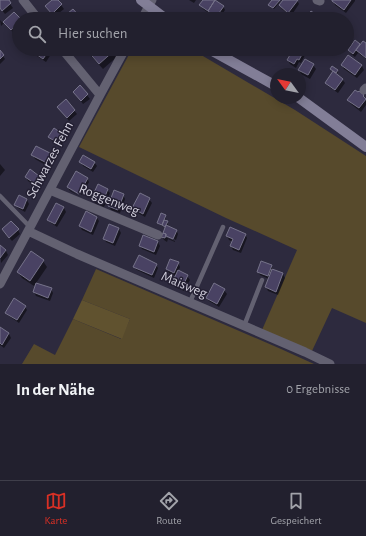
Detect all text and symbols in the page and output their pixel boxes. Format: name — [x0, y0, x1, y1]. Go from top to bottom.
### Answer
search box — [12, 12, 354, 56]
icon: search — [26, 23, 48, 45]
text: Hier suchen — [58, 26, 128, 41]
north arrow — [270, 68, 306, 104]
street label: Schwarzes Fehn — [24, 119, 76, 201]
street label: Roggenweg — [77, 182, 141, 218]
street label: Maisweg — [159, 269, 209, 301]
text: In der Nähe — [16, 381, 95, 398]
text: 0 Ergebnisse — [286, 383, 350, 396]
tab: Karte — [45, 490, 67, 527]
tab: Route — [156, 490, 182, 527]
tab: Gespeichert — [271, 490, 321, 527]

